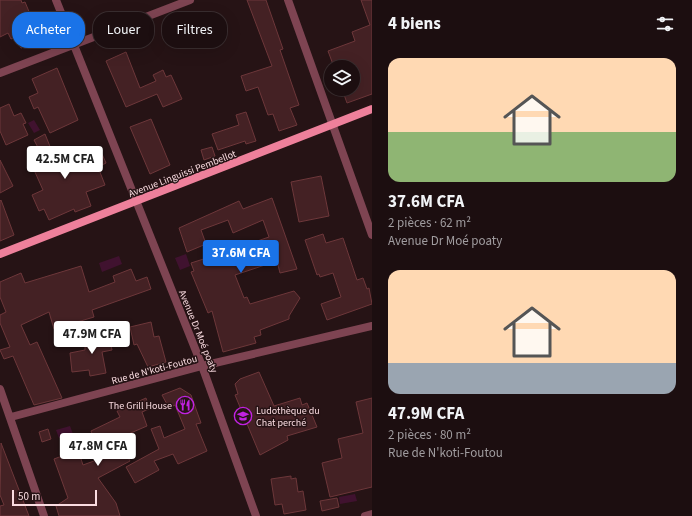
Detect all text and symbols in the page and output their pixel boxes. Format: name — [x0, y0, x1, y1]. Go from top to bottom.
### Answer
chip: Acheter — [12, 12, 85, 48]
chip: Louer — [93, 12, 154, 48]
chip: Filtres — [162, 12, 227, 48]
text: 4 biens — [388, 12, 441, 36]
icon: filters — [654, 13, 676, 35]
map controls — [324, 60, 360, 96]
button: layers — [324, 60, 360, 96]
icon: home — [496, 84, 568, 156]
pin: 42.5M CFA — [19, 146, 111, 180]
street label: Avenue Linguissi Pembellot — [127, 147, 239, 201]
text: 42.5M CFA — [36, 150, 94, 168]
text: 37.6M CFA — [388, 190, 464, 214]
text: 2 pièces · 62 m² — [388, 214, 471, 232]
text: Avenue Dr Moé poaty — [388, 232, 502, 250]
pin: 37.6M CFA — [195, 240, 287, 274]
text: 37.6M CFA — [212, 244, 270, 262]
street label: Avenue Dr Moé poaty — [175, 288, 221, 375]
icon: home — [496, 296, 568, 368]
pin: 47.9M CFA — [46, 321, 138, 355]
text: 47.9M CFA — [63, 325, 121, 343]
street label: Rue de N'koti-Foutou — [110, 352, 199, 388]
restaurant icon: The Grill House — [175, 395, 195, 415]
place label: The Grill House — [109, 399, 172, 413]
text: 47.9M CFA — [388, 402, 464, 426]
place label: Ludothèque du Chat perché — [256, 404, 320, 430]
school or university icon: Ludothèque du Chat perché — [233, 406, 253, 426]
text: 2 pièces · 80 m² — [388, 426, 471, 444]
pin: 47.8M CFA — [52, 433, 144, 467]
text: 47.8M CFA — [69, 437, 127, 455]
text: Rue de N'koti-Foutou — [388, 444, 503, 462]
scale bar — [12, 488, 97, 507]
text: 50 m — [18, 489, 40, 504]

